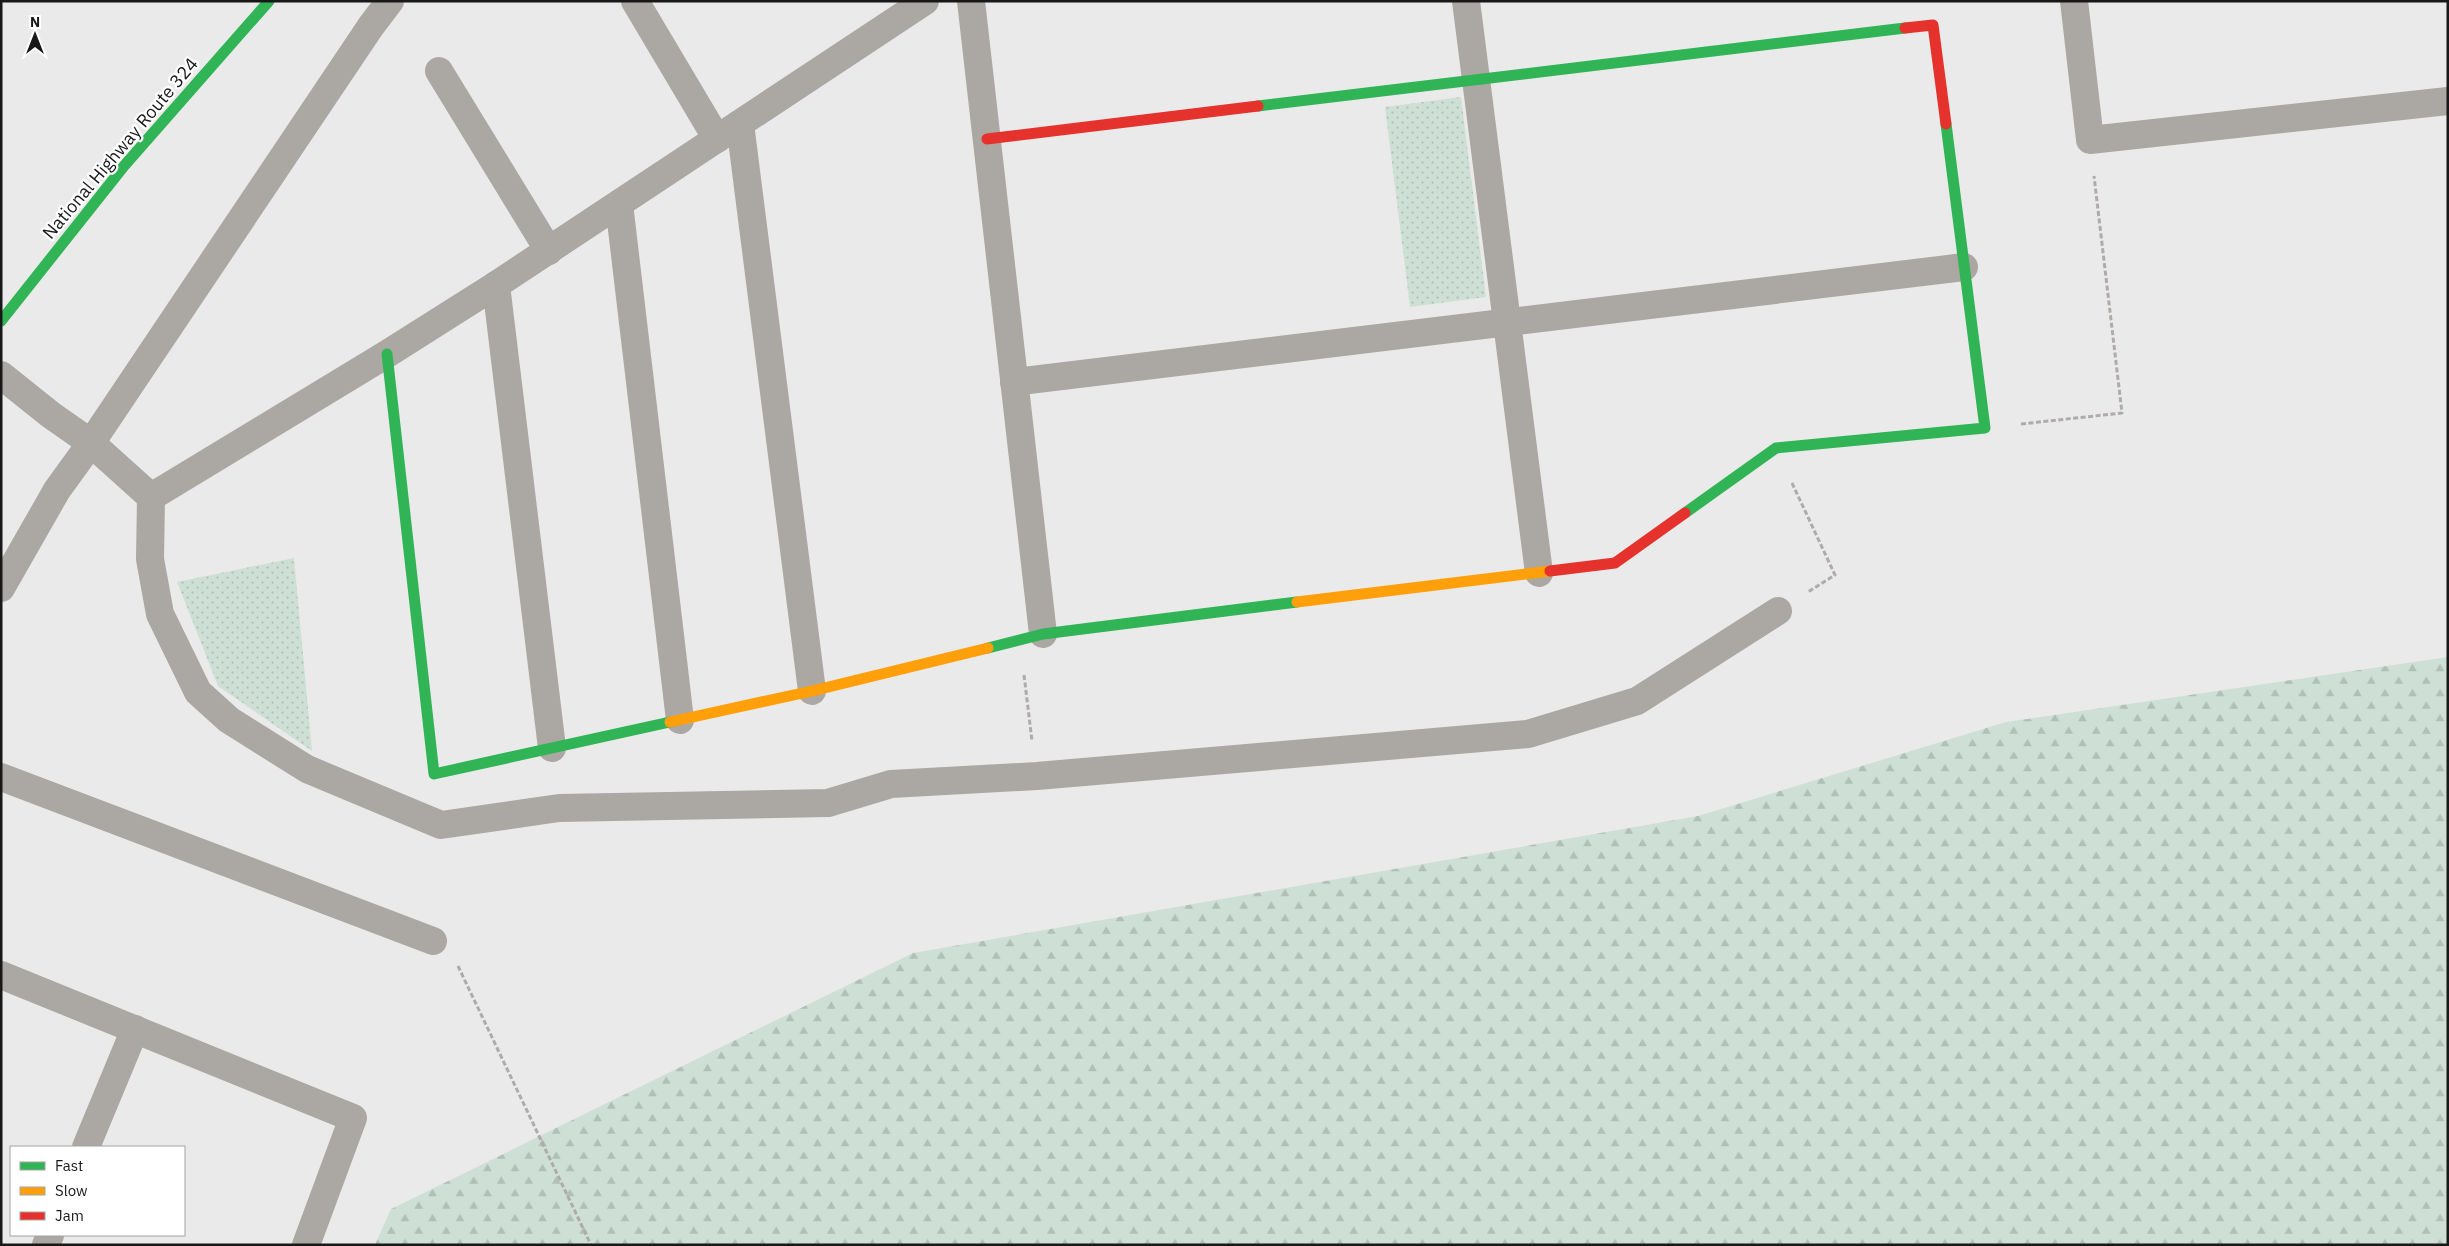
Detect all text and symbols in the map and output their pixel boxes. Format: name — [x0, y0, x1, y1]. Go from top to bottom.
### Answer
north arrow — [10, 10, 60, 60]
text: N — [30, 13, 40, 31]
street label: National Highway Route 324 — [37, 52, 203, 243]
legend — [10, 1146, 185, 1236]
text: Fast — [55, 1156, 83, 1175]
text: Slow — [55, 1181, 88, 1200]
text: Jam — [55, 1206, 84, 1225]

